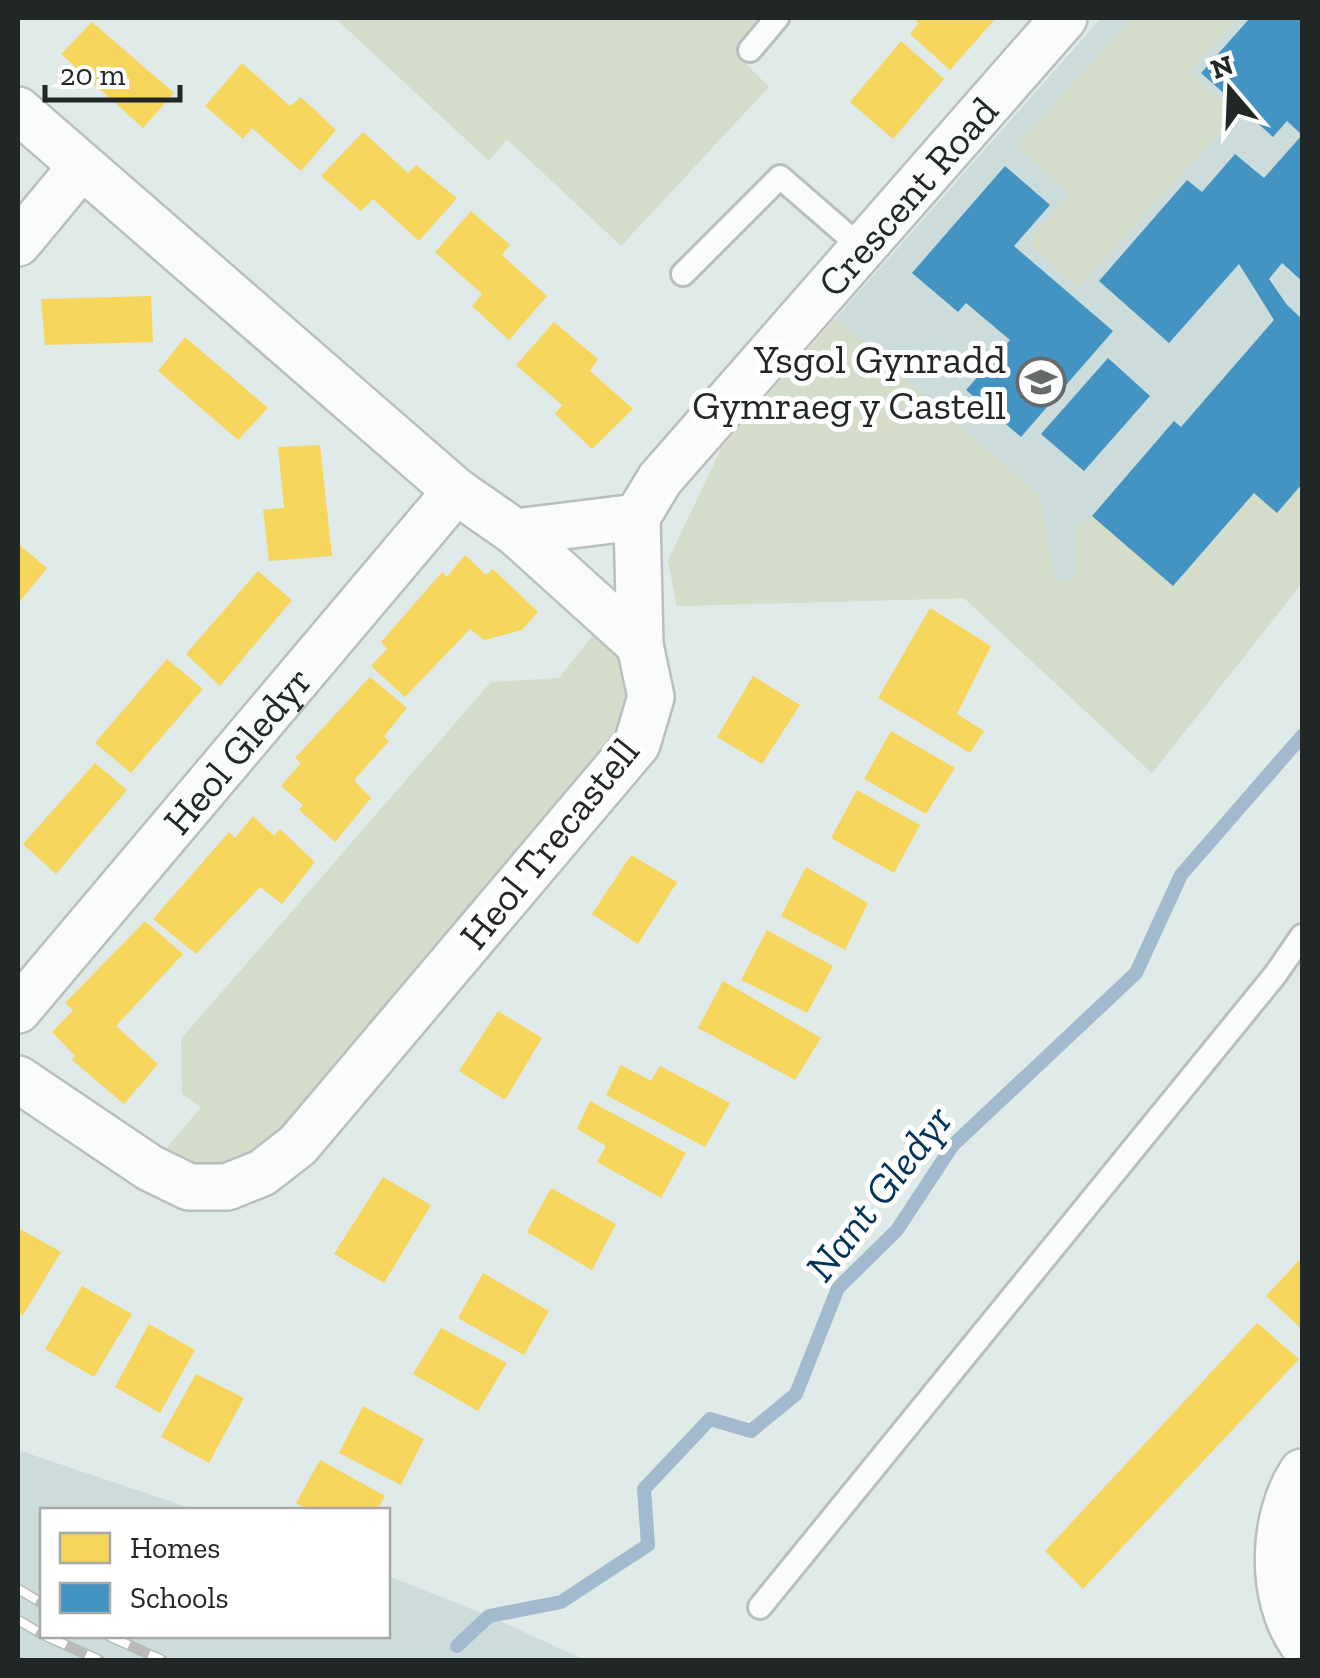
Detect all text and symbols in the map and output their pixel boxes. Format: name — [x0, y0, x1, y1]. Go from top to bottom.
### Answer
scale bar — [45, 40, 180, 102]
north arrow — [1180, 40, 1280, 140]
text: N — [1207, 48, 1237, 86]
text: 20 m — [60, 57, 126, 93]
street label: Crescent Road — [807, 87, 1008, 306]
place label: Ysgol Gynradd Gymraeg y Castell — [692, 335, 1006, 429]
school or university icon: Ysgol Gynradd Gymraeg y Castell — [1015, 356, 1067, 408]
street label: Heol Gledyr — [153, 657, 322, 844]
street label: Heol Trecastell — [449, 728, 649, 958]
water label: Nant Gledyr — [794, 1095, 963, 1291]
legend — [40, 1508, 390, 1638]
text: Homes — [130, 1530, 220, 1566]
text: Schools — [130, 1580, 229, 1616]

